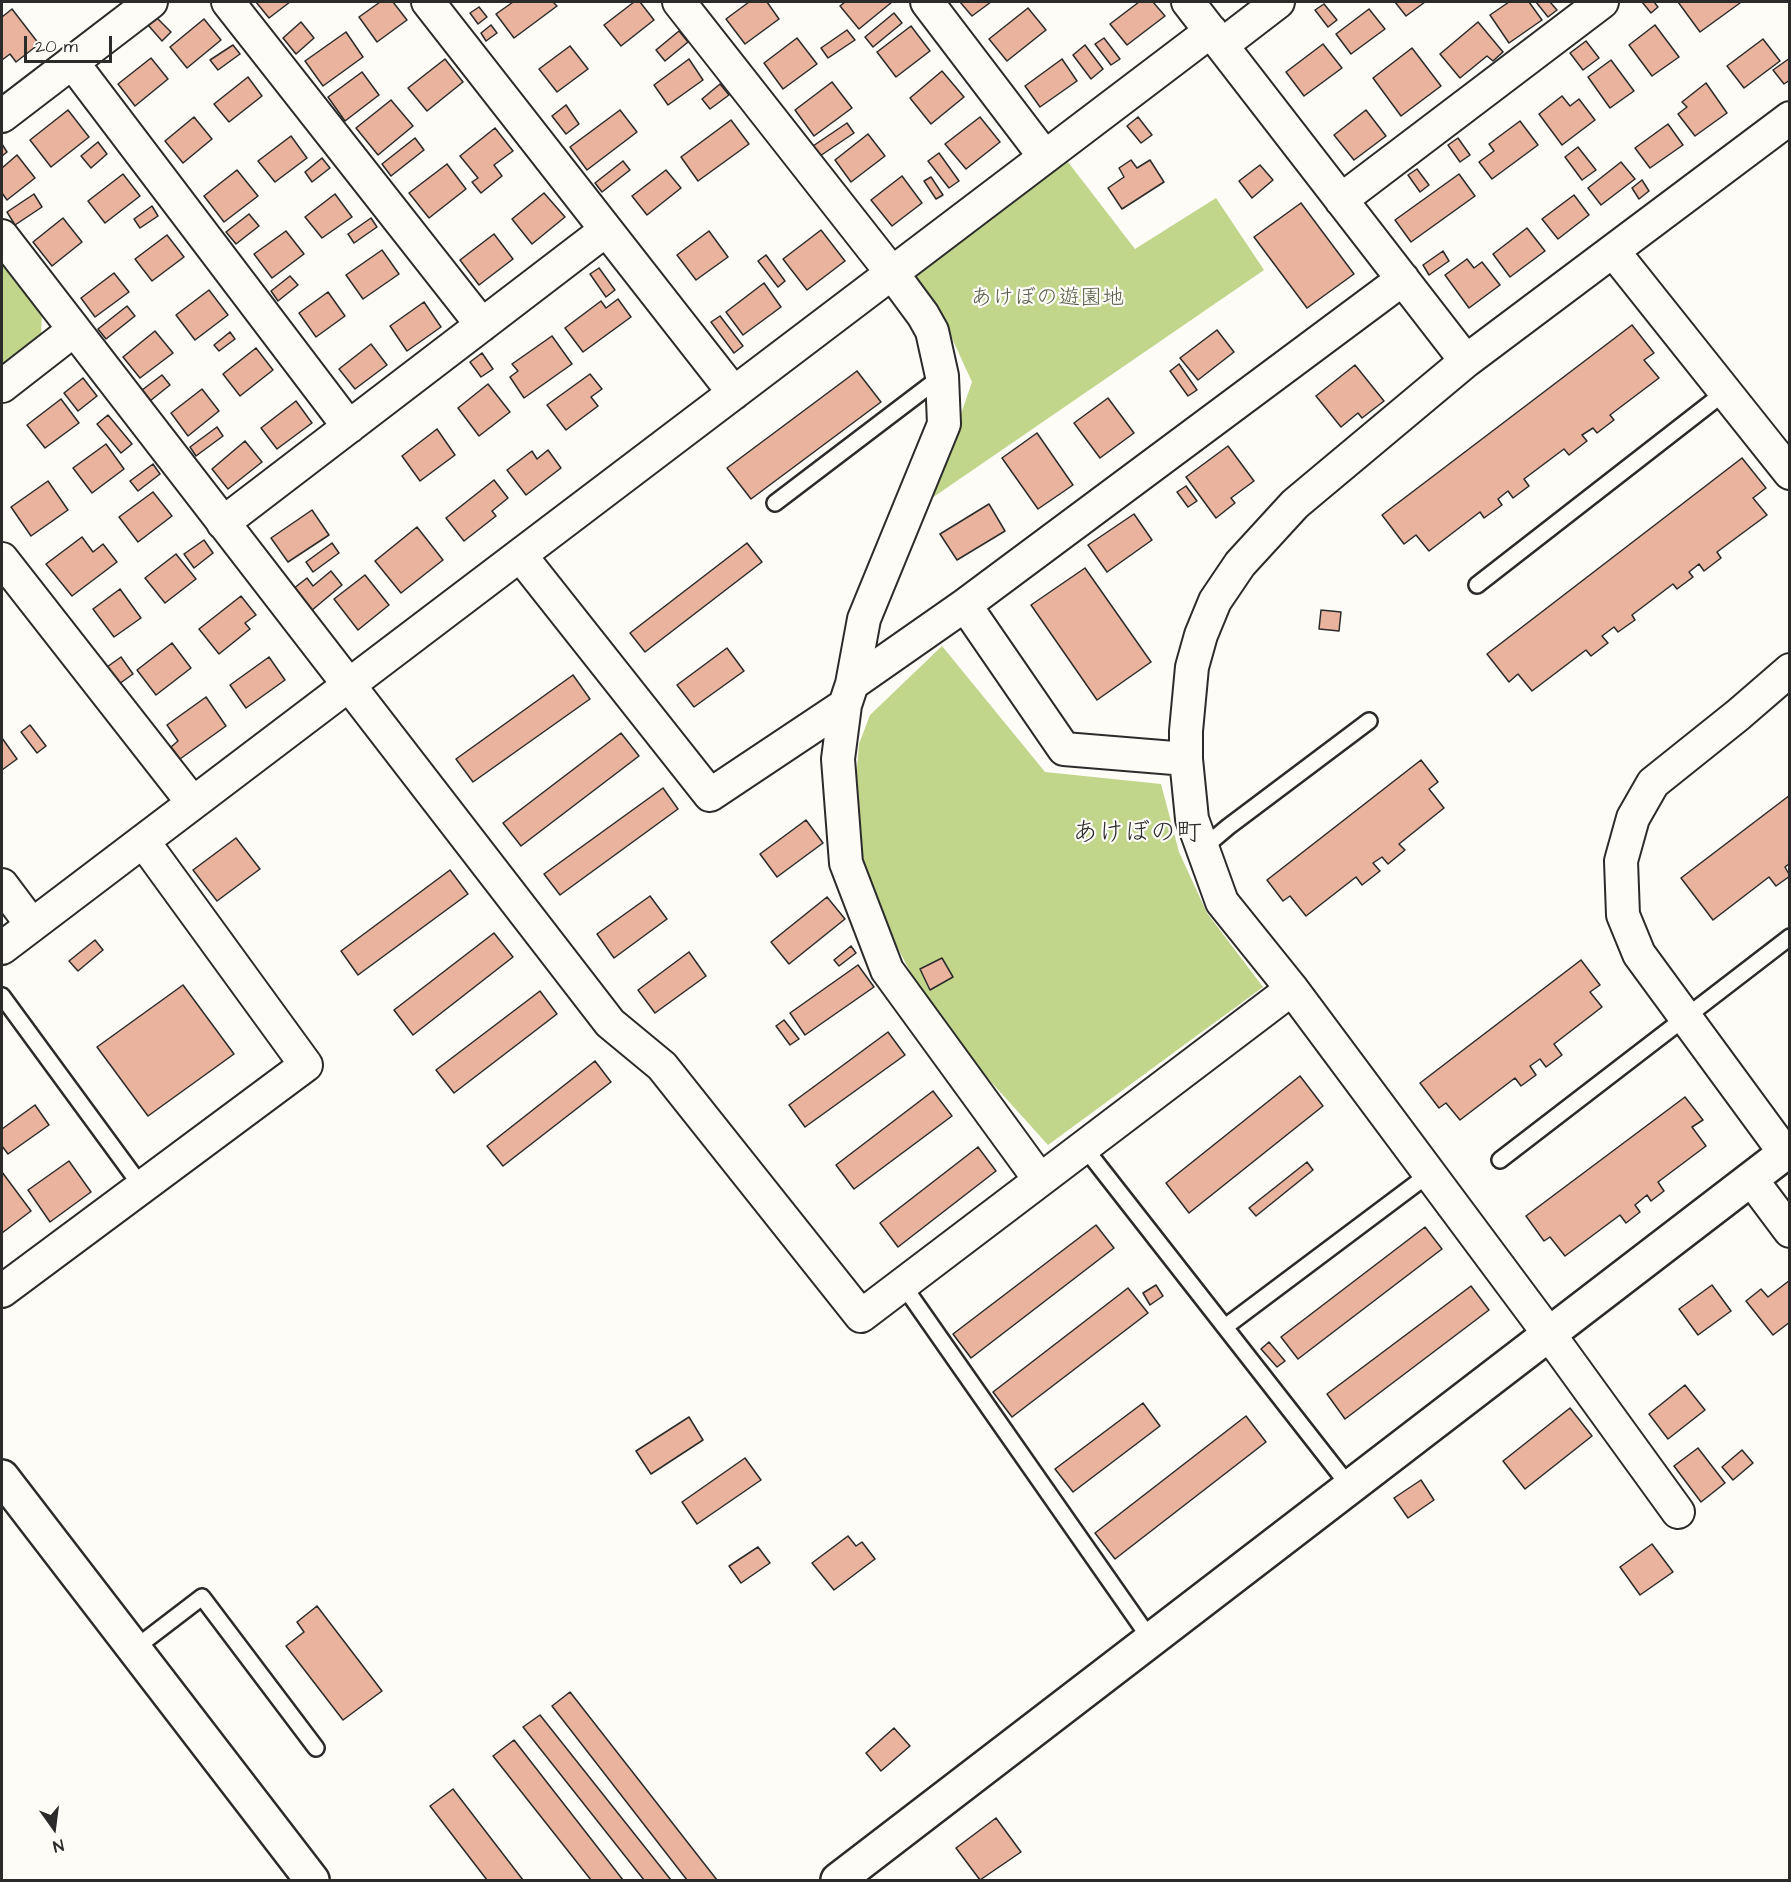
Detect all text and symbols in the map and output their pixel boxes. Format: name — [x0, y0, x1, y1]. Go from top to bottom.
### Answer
scale bar — [27, 24, 116, 62]
text: 20 m — [35, 34, 78, 59]
park label: あけぼの遊園地 — [970, 286, 1124, 312]
district label: あけぼの町 — [1072, 819, 1202, 851]
north arrow — [24, 1798, 84, 1858]
text: N — [51, 1834, 66, 1857]

